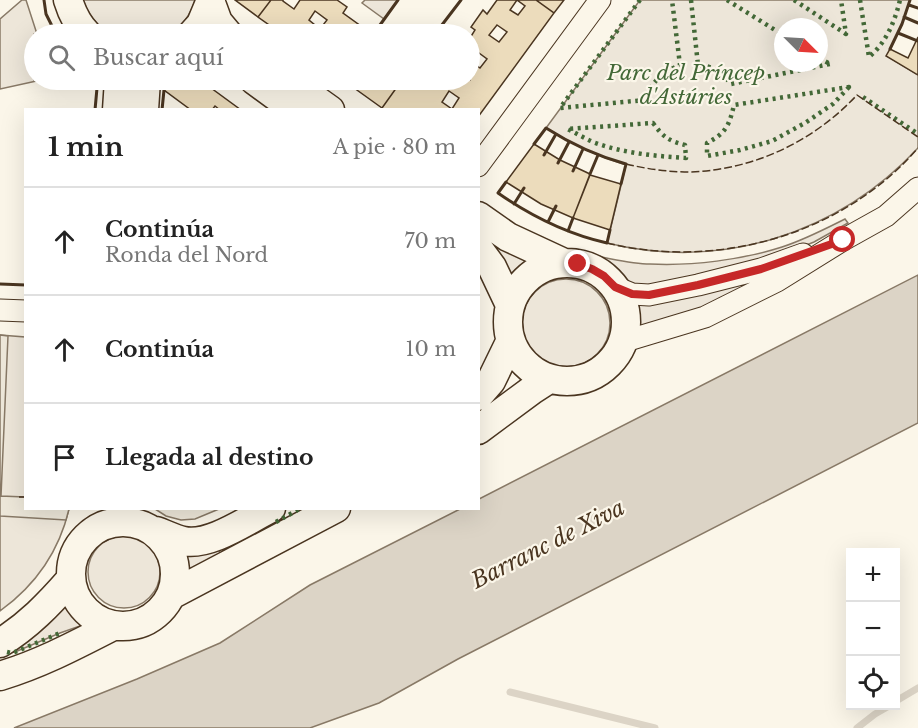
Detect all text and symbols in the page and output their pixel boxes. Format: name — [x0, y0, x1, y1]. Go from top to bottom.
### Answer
north arrow — [774, 18, 828, 72]
search box — [24, 24, 480, 90]
icon: search — [45, 41, 78, 74]
text: Buscar aquí — [93, 44, 224, 71]
park label: Parc del Príncep d'Astúries — [606, 60, 765, 110]
text: 1 min — [48, 131, 123, 163]
text: A pie · 80 m — [333, 135, 456, 159]
text: Continúa — [105, 216, 214, 243]
icon: ahead — [48, 225, 81, 258]
route start — [829, 226, 855, 252]
text: 70 m — [404, 229, 456, 253]
text: Ronda del Nord — [105, 243, 268, 267]
route end — [564, 250, 590, 276]
icon: ahead — [48, 333, 81, 366]
text: Continúa — [105, 336, 214, 363]
text: 10 m — [406, 337, 456, 361]
icon: arrive — [48, 441, 81, 474]
text: Llegada al destino — [105, 444, 314, 471]
water label: Barranc de Xiva — [466, 494, 629, 595]
map controls — [846, 548, 900, 710]
button: + — [846, 548, 900, 602]
button: − — [846, 602, 900, 656]
button: locate — [846, 656, 900, 710]

